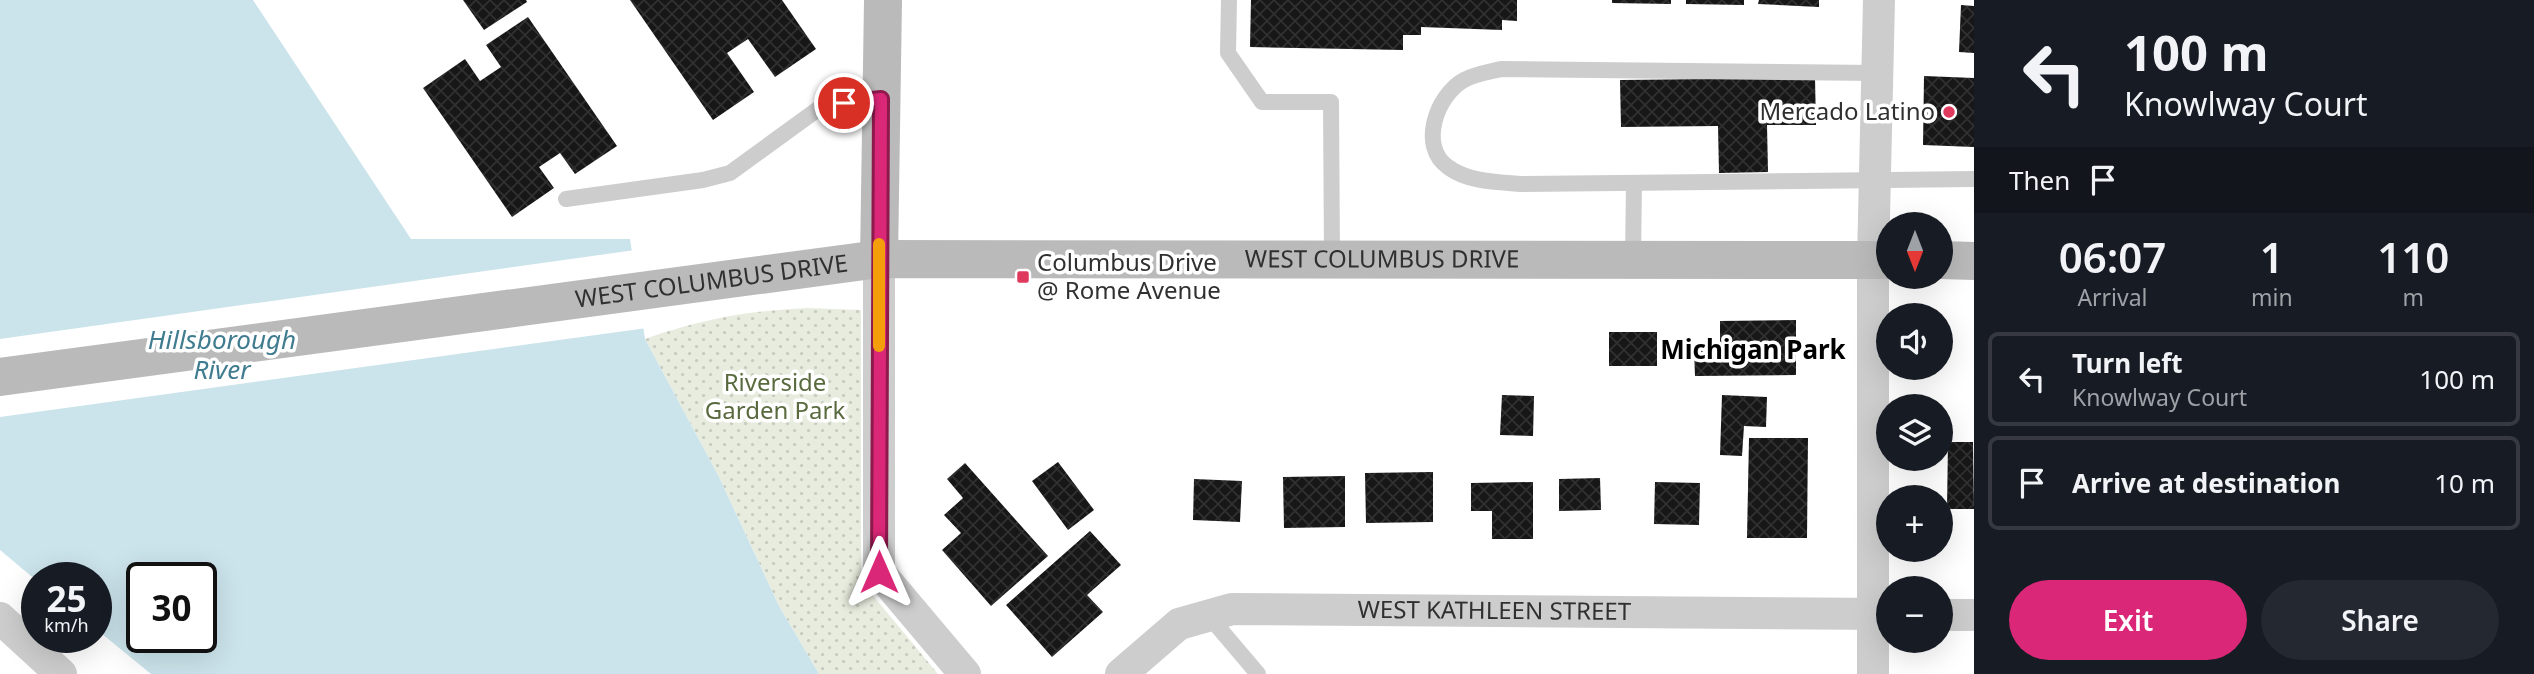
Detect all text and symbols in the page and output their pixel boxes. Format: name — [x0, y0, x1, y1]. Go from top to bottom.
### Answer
text: 100 m — [2124, 19, 2269, 85]
icon: left — [2009, 28, 2100, 119]
pin — [814, 73, 874, 133]
text: Knowlway Court — [2124, 82, 2368, 125]
icon: arrive — [825, 84, 863, 122]
place label: Mercado Latino — [1760, 94, 1935, 127]
marker: Mercado Latino — [1941, 104, 1957, 120]
icon: arrive — [2084, 161, 2122, 199]
text: Then — [2009, 162, 2070, 198]
north arrow — [1876, 212, 1953, 289]
map controls — [1876, 212, 1953, 653]
text: 06:07 — [2059, 228, 2166, 285]
text: 1 — [2260, 228, 2284, 285]
text: 110 — [2377, 228, 2449, 285]
street label: WEST COLUMBUS DRIVE — [1245, 241, 1519, 275]
street label: WEST COLUMBUS DRIVE — [573, 245, 850, 315]
place label: Columbus Drive @ Rome Avenue — [1037, 245, 1221, 306]
marker: Columbus Drive @ Rome Avenue — [1015, 269, 1031, 285]
text: Arrival — [2077, 281, 2148, 313]
text: min — [2251, 281, 2293, 313]
text: m — [2403, 281, 2424, 313]
button: sound — [1876, 303, 1953, 380]
water label: Hillsborough River — [148, 321, 296, 387]
district label: Michigan Park — [1660, 331, 1847, 367]
text: Turn left — [2072, 345, 2183, 381]
icon: left — [2013, 360, 2051, 398]
text: 100 m — [2419, 361, 2495, 397]
park label: Riverside Garden Park — [705, 365, 845, 426]
text: Knowlway Court — [2072, 381, 2247, 413]
button: layers — [1876, 394, 1953, 471]
icon: arrive — [2013, 464, 2051, 502]
text: Arrive at destination — [2072, 465, 2341, 501]
text: 10 m — [2434, 465, 2495, 501]
button: + — [1876, 485, 1953, 562]
position arrow — [842, 535, 916, 609]
speed limit sign: 30 — [126, 562, 217, 653]
text: 25 — [46, 575, 87, 622]
button: − — [1876, 576, 1953, 653]
button: Exit — [2009, 580, 2247, 660]
button: Share — [2261, 580, 2499, 660]
street label: WEST KATHLEEN STREET — [1357, 592, 1632, 627]
text: km/h — [44, 613, 89, 637]

